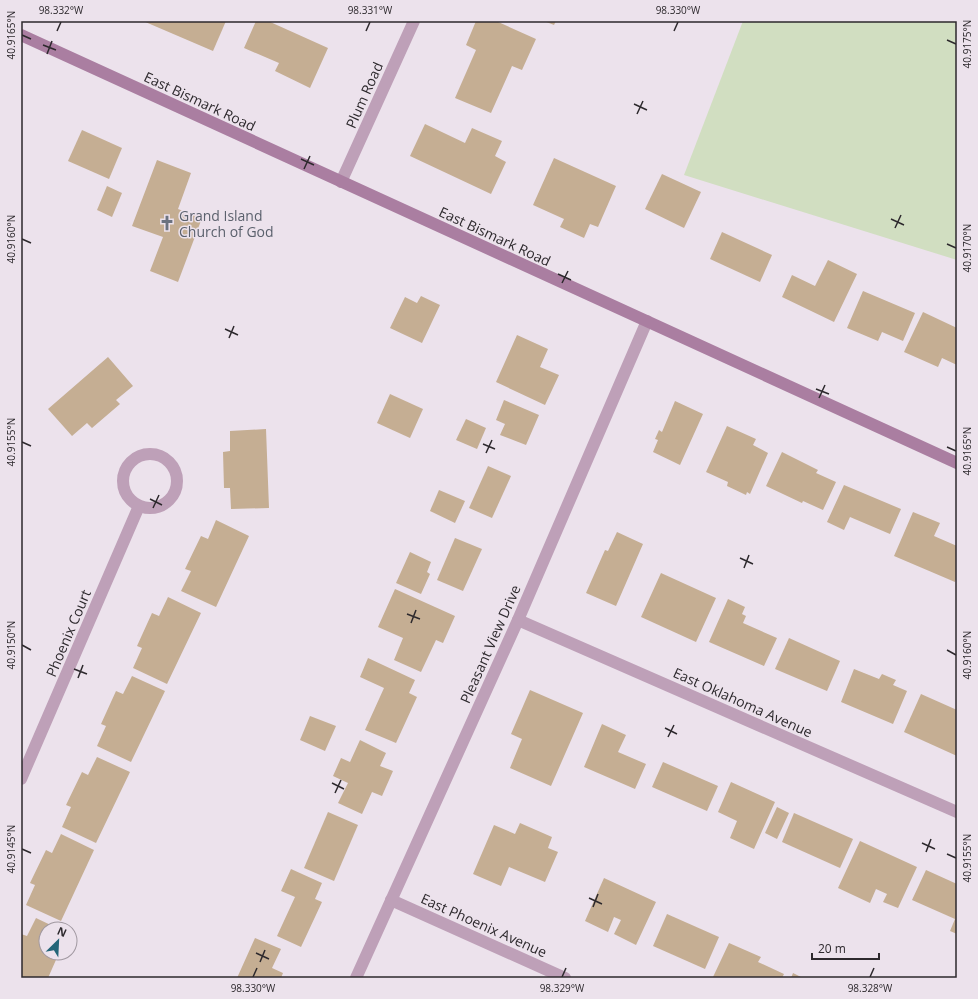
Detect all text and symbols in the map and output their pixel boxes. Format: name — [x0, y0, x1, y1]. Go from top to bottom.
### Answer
text: 98.332°W — [39, 3, 84, 17]
text: 98.331°W — [348, 3, 393, 17]
text: 98.330°W — [656, 3, 701, 17]
text: 40.9165°N — [4, 11, 18, 59]
text: 40.9175°N — [960, 20, 974, 68]
street label: Plum Road — [341, 59, 387, 131]
street label: East Bismark Road — [141, 67, 259, 135]
street label: East Bismark Road — [436, 202, 554, 270]
place label: Grand Island Church of God — [179, 206, 274, 241]
church icon: Grand Island Church of God — [158, 214, 176, 232]
text: 40.9160°N — [4, 215, 18, 263]
text: 40.9170°N — [960, 224, 974, 272]
text: 40.9155°N — [4, 418, 18, 466]
text: 40.9165°N — [960, 427, 974, 475]
street label: Pleasant View Drive — [455, 582, 525, 706]
street label: Phoenix Court — [41, 587, 95, 679]
text: 40.9150°N — [4, 621, 18, 669]
text: 40.9160°N — [960, 631, 974, 679]
street label: East Oklahoma Avenue — [670, 663, 816, 741]
text: 40.9145°N — [4, 825, 18, 873]
text: 40.9155°N — [960, 834, 974, 882]
street label: East Phoenix Avenue — [418, 889, 550, 961]
north arrow — [38, 921, 78, 961]
text: N — [55, 923, 69, 940]
scale bar — [812, 935, 879, 961]
text: 20 m — [818, 940, 846, 957]
text: 98.330°W — [231, 981, 276, 995]
text: 98.329°W — [540, 981, 585, 995]
text: 98.328°W — [848, 981, 893, 995]

